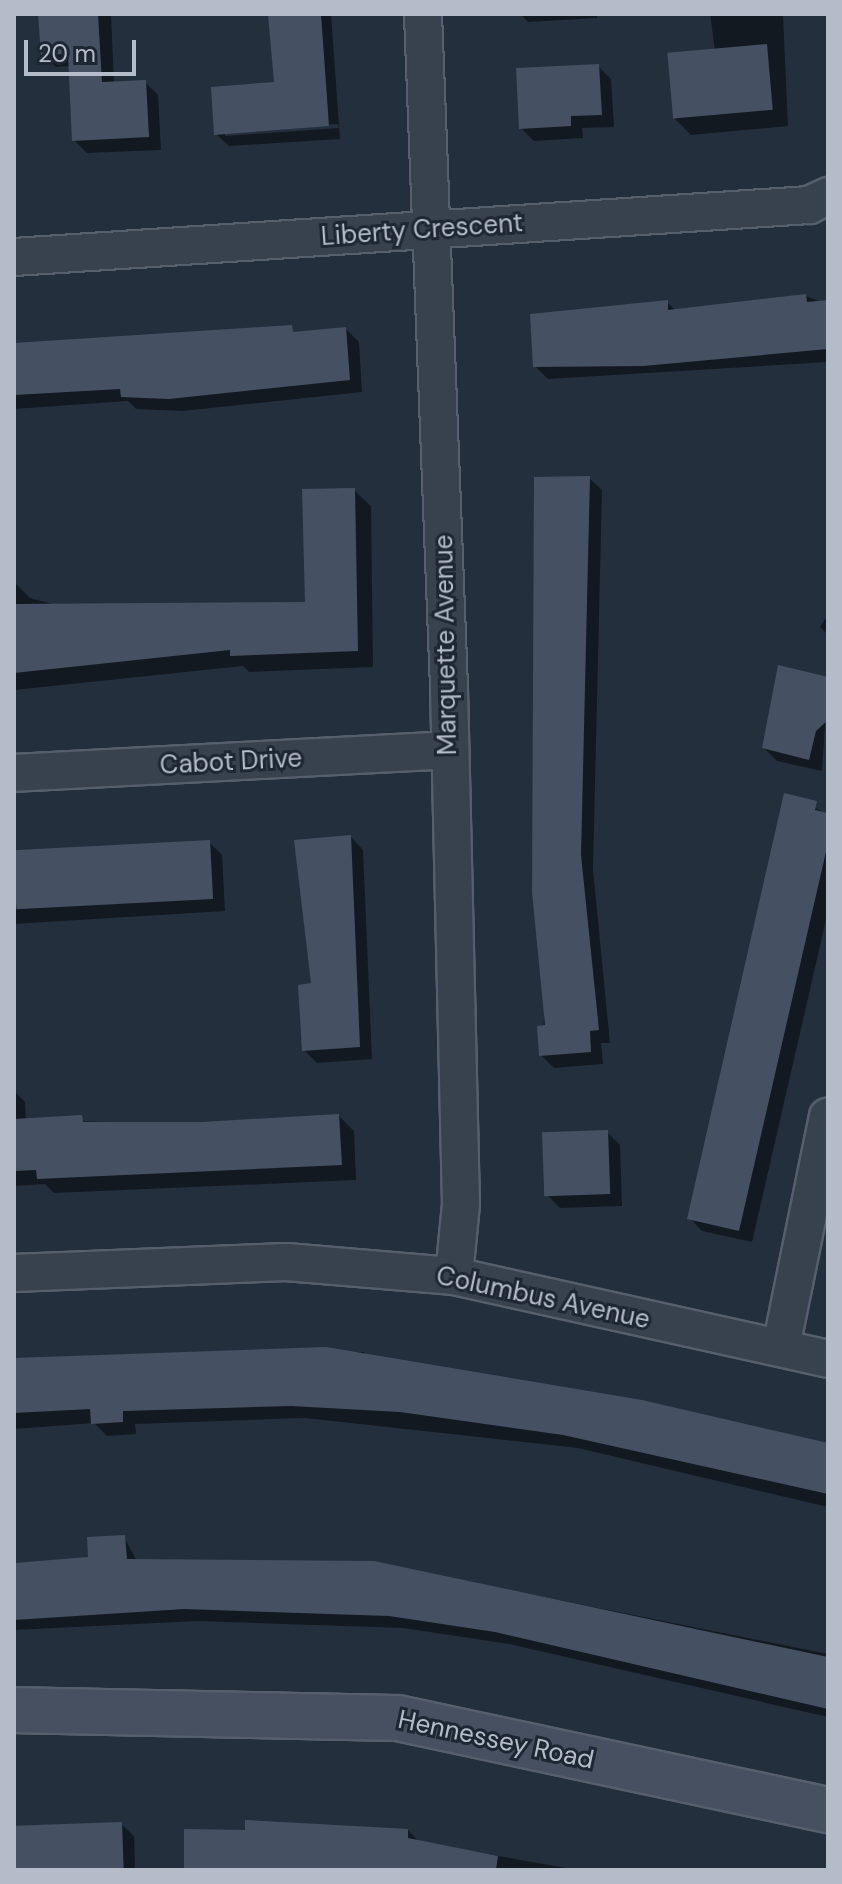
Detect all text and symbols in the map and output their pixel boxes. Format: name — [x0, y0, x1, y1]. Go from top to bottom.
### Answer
scale bar — [28, 24, 140, 74]
text: 20 m — [38, 38, 96, 69]
street label: Liberty Crescent — [320, 207, 524, 253]
street label: Marquette Avenue — [428, 534, 464, 756]
street label: Cabot Drive — [159, 743, 303, 781]
street label: Columbus Avenue — [433, 1260, 653, 1336]
street label: Hennessey Road — [395, 1704, 597, 1776]

